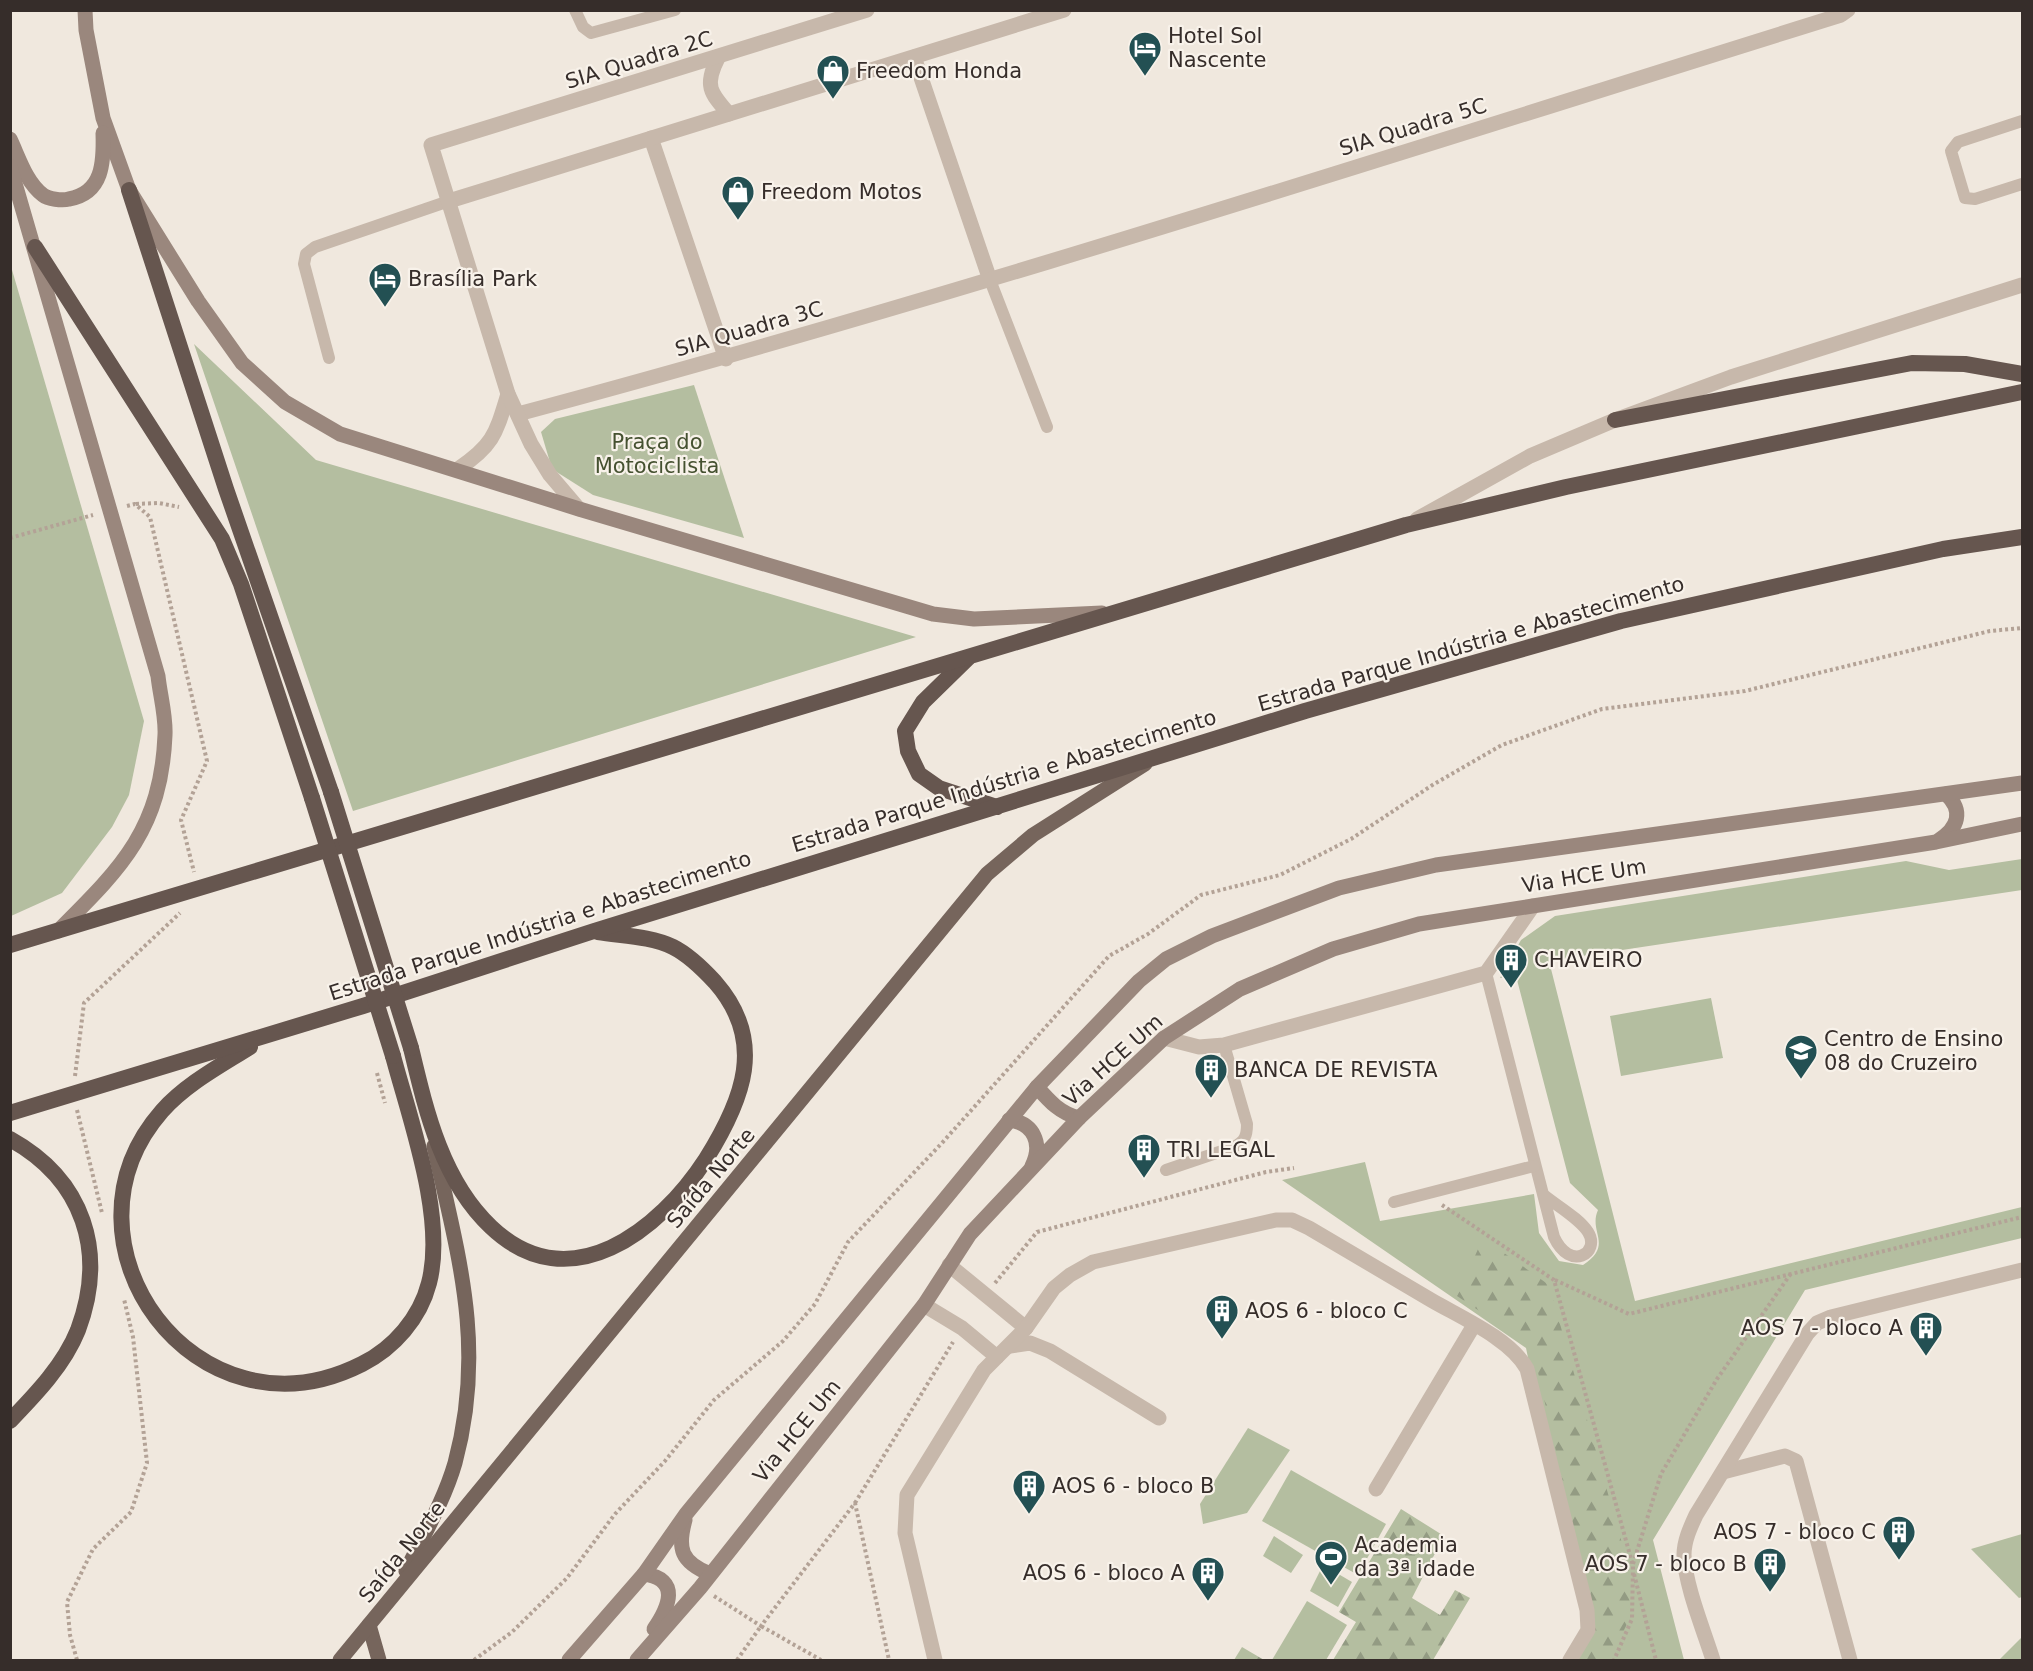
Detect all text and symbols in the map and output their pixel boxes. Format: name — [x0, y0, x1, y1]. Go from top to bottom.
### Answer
place label: Hotel Sol Nascente — [1168, 24, 1266, 72]
street label: SIA Quadra 2C — [562, 26, 716, 94]
hotel icon: Hotel Sol Nascente — [1127, 30, 1163, 77]
shop icon: Freedom Honda — [815, 53, 851, 100]
place label: Freedom Honda — [856, 59, 1022, 83]
street label: SIA Quadra 5C — [1336, 93, 1490, 161]
shop icon: Freedom Motos — [720, 174, 756, 221]
place label: Freedom Motos — [761, 180, 922, 204]
hotel icon: Brasília Park — [367, 261, 403, 308]
place label: Brasília Park — [408, 267, 538, 291]
street label: SIA Quadra 3C — [672, 296, 826, 362]
park label: Praça do Motociclista — [595, 430, 719, 478]
street label: Estrada Parque Indústria e Abastecimento — [1255, 571, 1687, 717]
street label: Estrada Parque Indústria e Abastecimento — [789, 705, 1219, 857]
street label: Estrada Parque Indústria e Abastecimento — [326, 846, 754, 1006]
street label: Via HCE Um — [1520, 854, 1648, 898]
building icon: CHAVEIRO — [1493, 942, 1529, 989]
place label: CHAVEIRO — [1534, 948, 1642, 972]
street label: Via HCE Um — [1058, 1009, 1168, 1111]
place label: Centro de Ensino 08 do Cruzeiro — [1824, 1027, 2003, 1075]
school or university icon: Centro de Ensino 08 do Cruzeiro — [1783, 1033, 1819, 1080]
building icon: BANCA DE REVISTA — [1193, 1052, 1229, 1099]
place label: BANCA DE REVISTA — [1234, 1058, 1438, 1082]
street label: Saída Norte — [662, 1123, 760, 1233]
building icon: TRI LEGAL — [1126, 1132, 1162, 1179]
place label: TRI LEGAL — [1166, 1138, 1275, 1162]
building icon: AOS 6 - bloco C — [1204, 1293, 1240, 1340]
place label: AOS 6 - bloco C — [1245, 1299, 1408, 1323]
building icon: AOS 7 - bloco A — [1908, 1310, 1944, 1357]
place label: AOS 7 - bloco A — [1741, 1316, 1904, 1340]
street label: Via HCE Um — [748, 1375, 846, 1487]
building icon: AOS 6 - bloco B — [1011, 1468, 1047, 1515]
place label: AOS 6 - bloco B — [1052, 1474, 1214, 1498]
street label: Saída Norte — [354, 1497, 450, 1607]
building icon: AOS 7 - bloco C — [1881, 1514, 1917, 1561]
place label: AOS 7 - bloco C — [1713, 1520, 1876, 1544]
place label: Academia da 3ª idade — [1354, 1533, 1475, 1581]
sports icon: Academia da 3ª idade — [1313, 1539, 1349, 1586]
building icon: AOS 7 - bloco B — [1752, 1546, 1788, 1593]
place label: AOS 7 - bloco B — [1585, 1552, 1747, 1576]
building icon: AOS 6 - bloco A — [1190, 1555, 1226, 1602]
place label: AOS 6 - bloco A — [1023, 1561, 1186, 1585]

